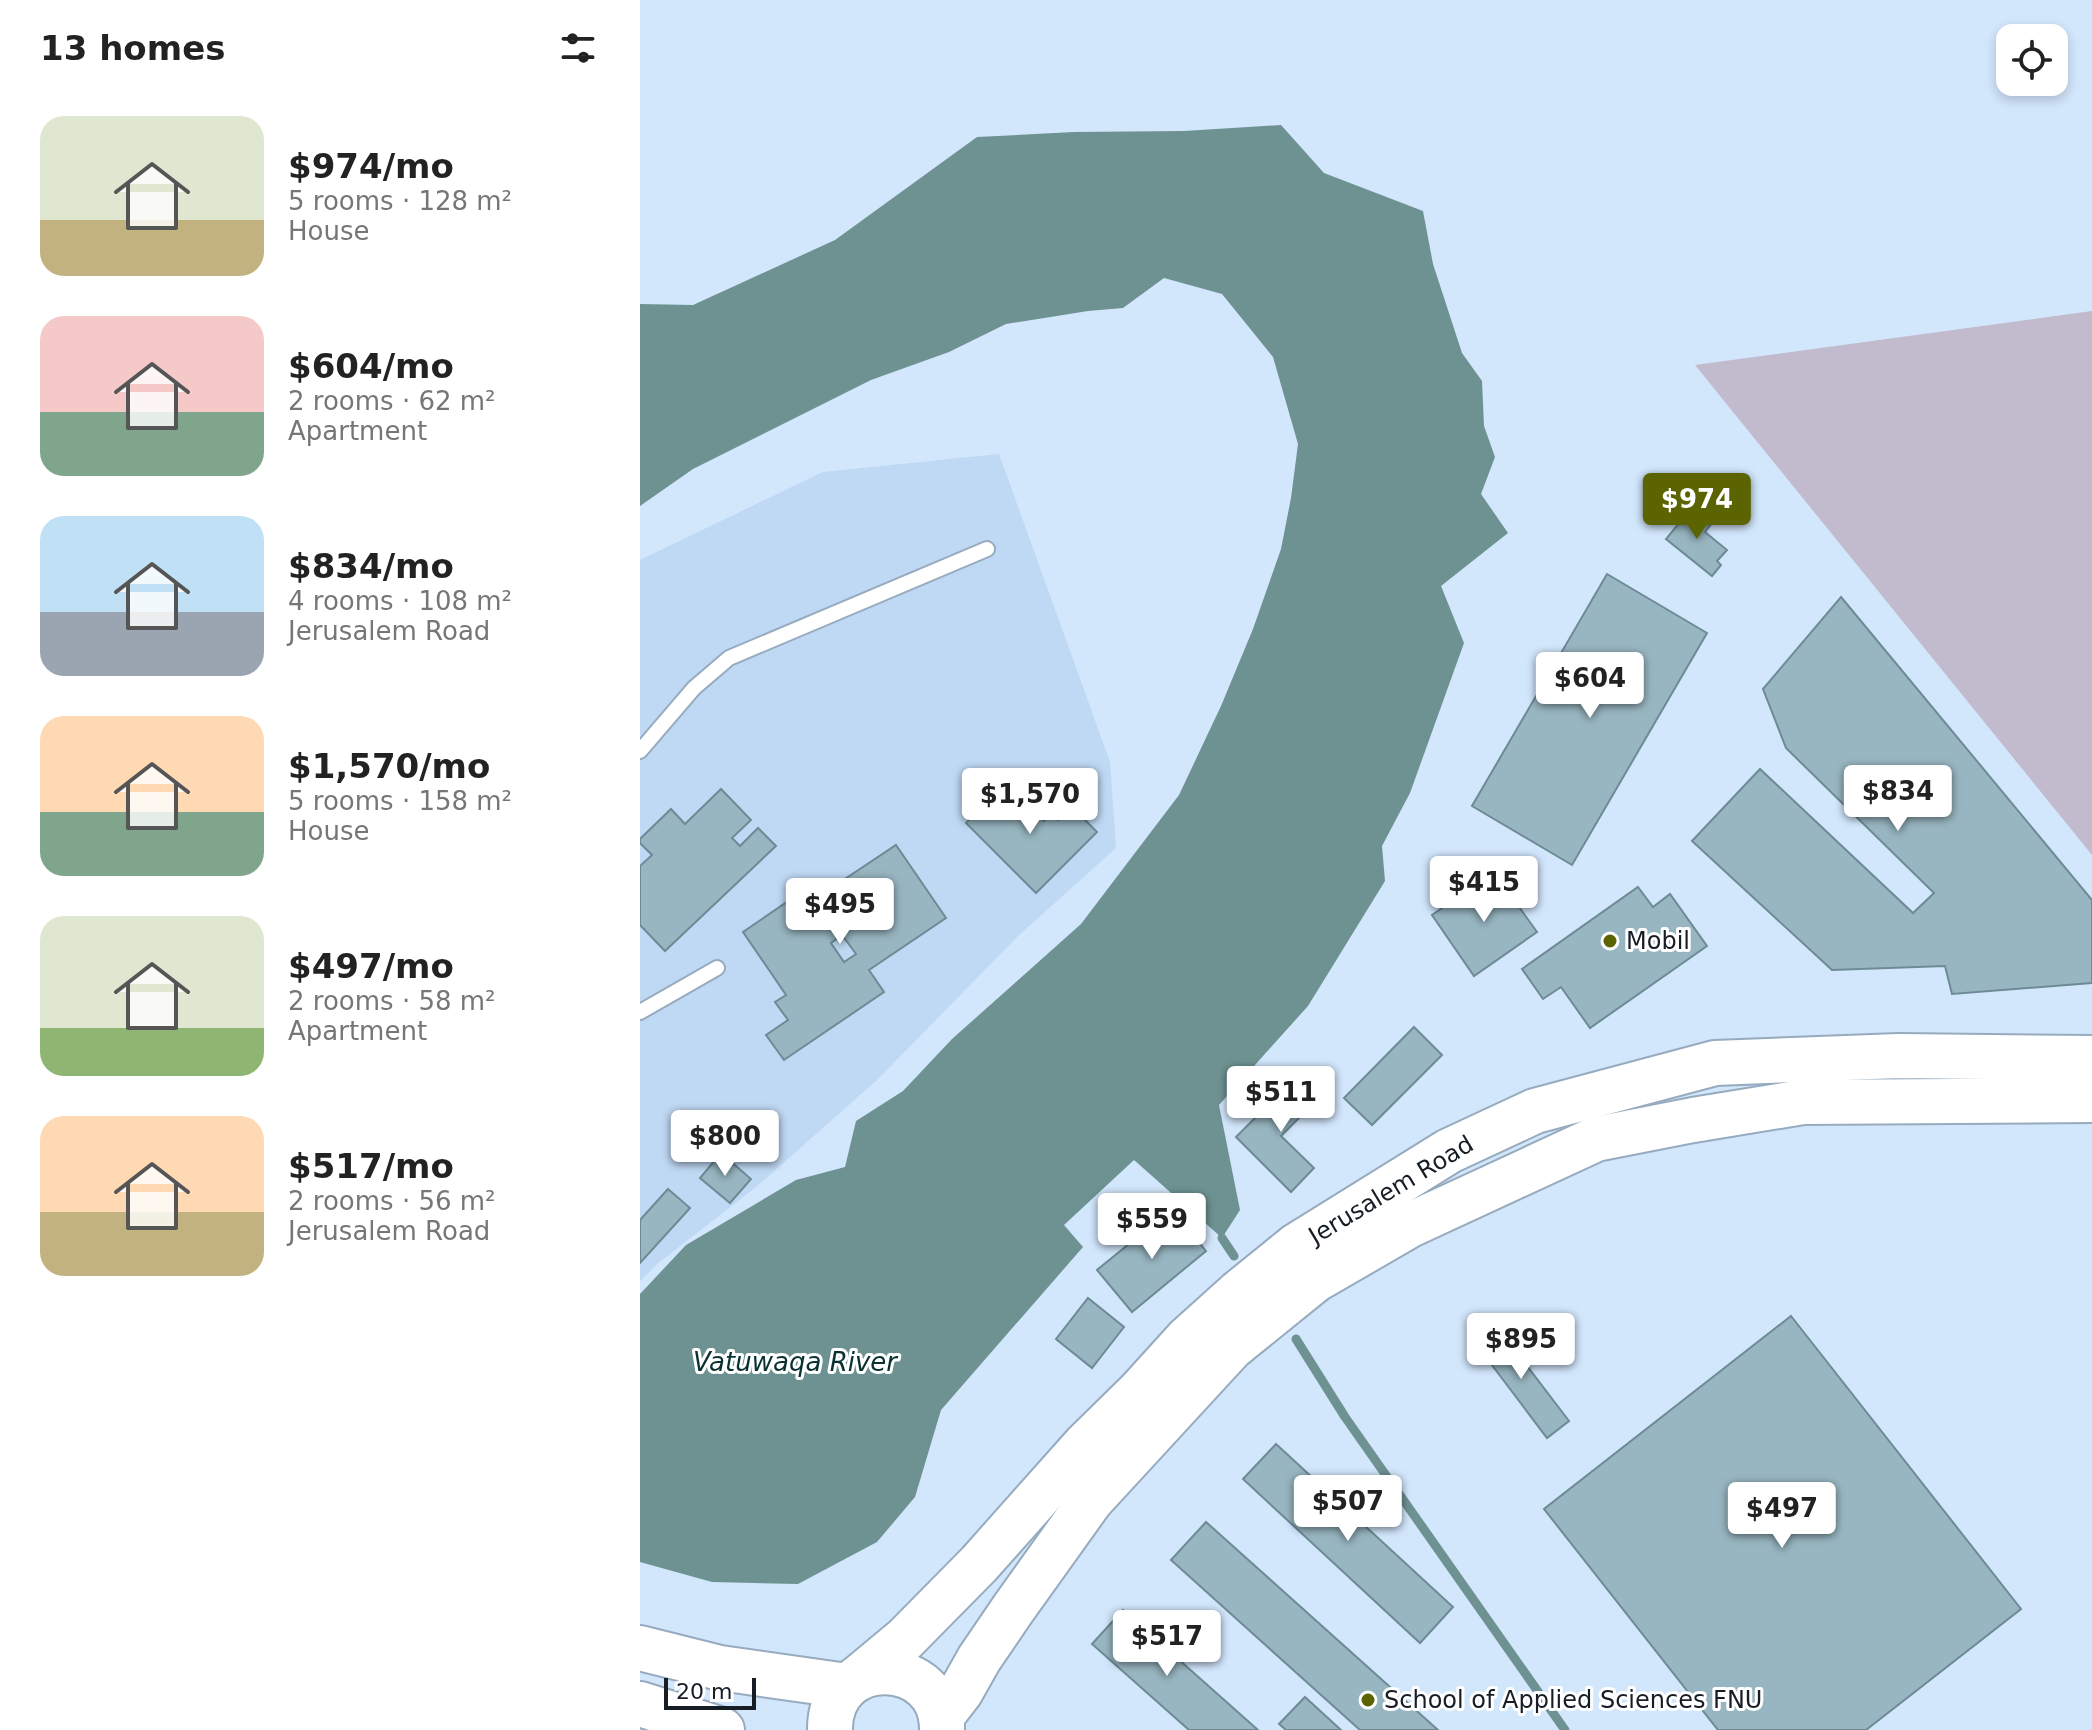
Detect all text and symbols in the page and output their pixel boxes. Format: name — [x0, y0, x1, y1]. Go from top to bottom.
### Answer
map controls — [1996, 24, 2068, 96]
button: locate — [1996, 24, 2068, 96]
icon: filters — [556, 26, 600, 70]
text: 13 homes — [40, 28, 225, 68]
text: $974/mo — [288, 146, 454, 186]
icon: home — [104, 148, 200, 244]
text: 5 rooms · 128 m² — [288, 186, 512, 216]
text: House — [288, 216, 369, 246]
text: $604/mo — [288, 346, 454, 386]
icon: home — [104, 348, 200, 444]
text: 2 rooms · 62 m² — [288, 386, 496, 416]
text: Apartment — [288, 416, 427, 446]
pin: $974 — [1650, 473, 1744, 541]
text: $974 — [1661, 484, 1733, 514]
text: $834/mo — [288, 546, 454, 586]
icon: home — [104, 548, 200, 644]
text: 4 rooms · 108 m² — [288, 586, 512, 616]
text: Jerusalem Road — [288, 616, 490, 646]
pin: $604 — [1543, 652, 1637, 720]
text: $604 — [1554, 663, 1626, 693]
text: $1,570/mo — [288, 746, 490, 786]
icon: home — [104, 748, 200, 844]
pin: $834 — [1851, 765, 1945, 833]
pin: $1,570 — [965, 768, 1095, 836]
text: $834 — [1862, 776, 1934, 806]
text: $1,570 — [980, 779, 1080, 809]
text: 5 rooms · 158 m² — [288, 786, 512, 816]
text: House — [288, 816, 369, 846]
pin: $415 — [1437, 856, 1531, 924]
text: $415 — [1448, 867, 1520, 897]
pin: $495 — [793, 878, 887, 946]
text: $495 — [804, 889, 876, 919]
place label: Mobil — [1626, 927, 1690, 955]
marker: Mobil — [1601, 932, 1619, 950]
text: $497/mo — [288, 946, 454, 986]
icon: home — [104, 948, 200, 1044]
text: 2 rooms · 58 m² — [288, 986, 496, 1016]
text: Apartment — [288, 1016, 427, 1046]
pin: $511 — [1234, 1066, 1328, 1134]
text: $511 — [1245, 1077, 1317, 1107]
pin: $800 — [678, 1110, 772, 1178]
text: $800 — [689, 1121, 761, 1151]
street label: Jerusalem Road — [1302, 1130, 1478, 1251]
text: $517/mo — [288, 1146, 454, 1186]
icon: home — [104, 1148, 200, 1244]
text: 2 rooms · 56 m² — [288, 1186, 496, 1216]
pin: $559 — [1105, 1193, 1199, 1261]
text: $559 — [1116, 1204, 1188, 1234]
text: Jerusalem Road — [288, 1216, 490, 1246]
pin: $895 — [1474, 1313, 1568, 1381]
text: $895 — [1485, 1324, 1557, 1354]
water label: Vatuwaqa River — [693, 1347, 899, 1377]
pin: $507 — [1301, 1475, 1395, 1543]
pin: $497 — [1735, 1482, 1829, 1550]
text: $507 — [1312, 1486, 1384, 1516]
text: $497 — [1746, 1493, 1818, 1523]
pin: $517 — [1120, 1610, 1214, 1678]
text: $517 — [1131, 1621, 1203, 1651]
scale bar — [664, 1674, 756, 1710]
text: 20 m — [676, 1679, 732, 1704]
place label: School of Applied Sciences FNU — [1384, 1686, 1762, 1714]
marker: School of Applied Sciences FNU — [1359, 1691, 1377, 1709]

